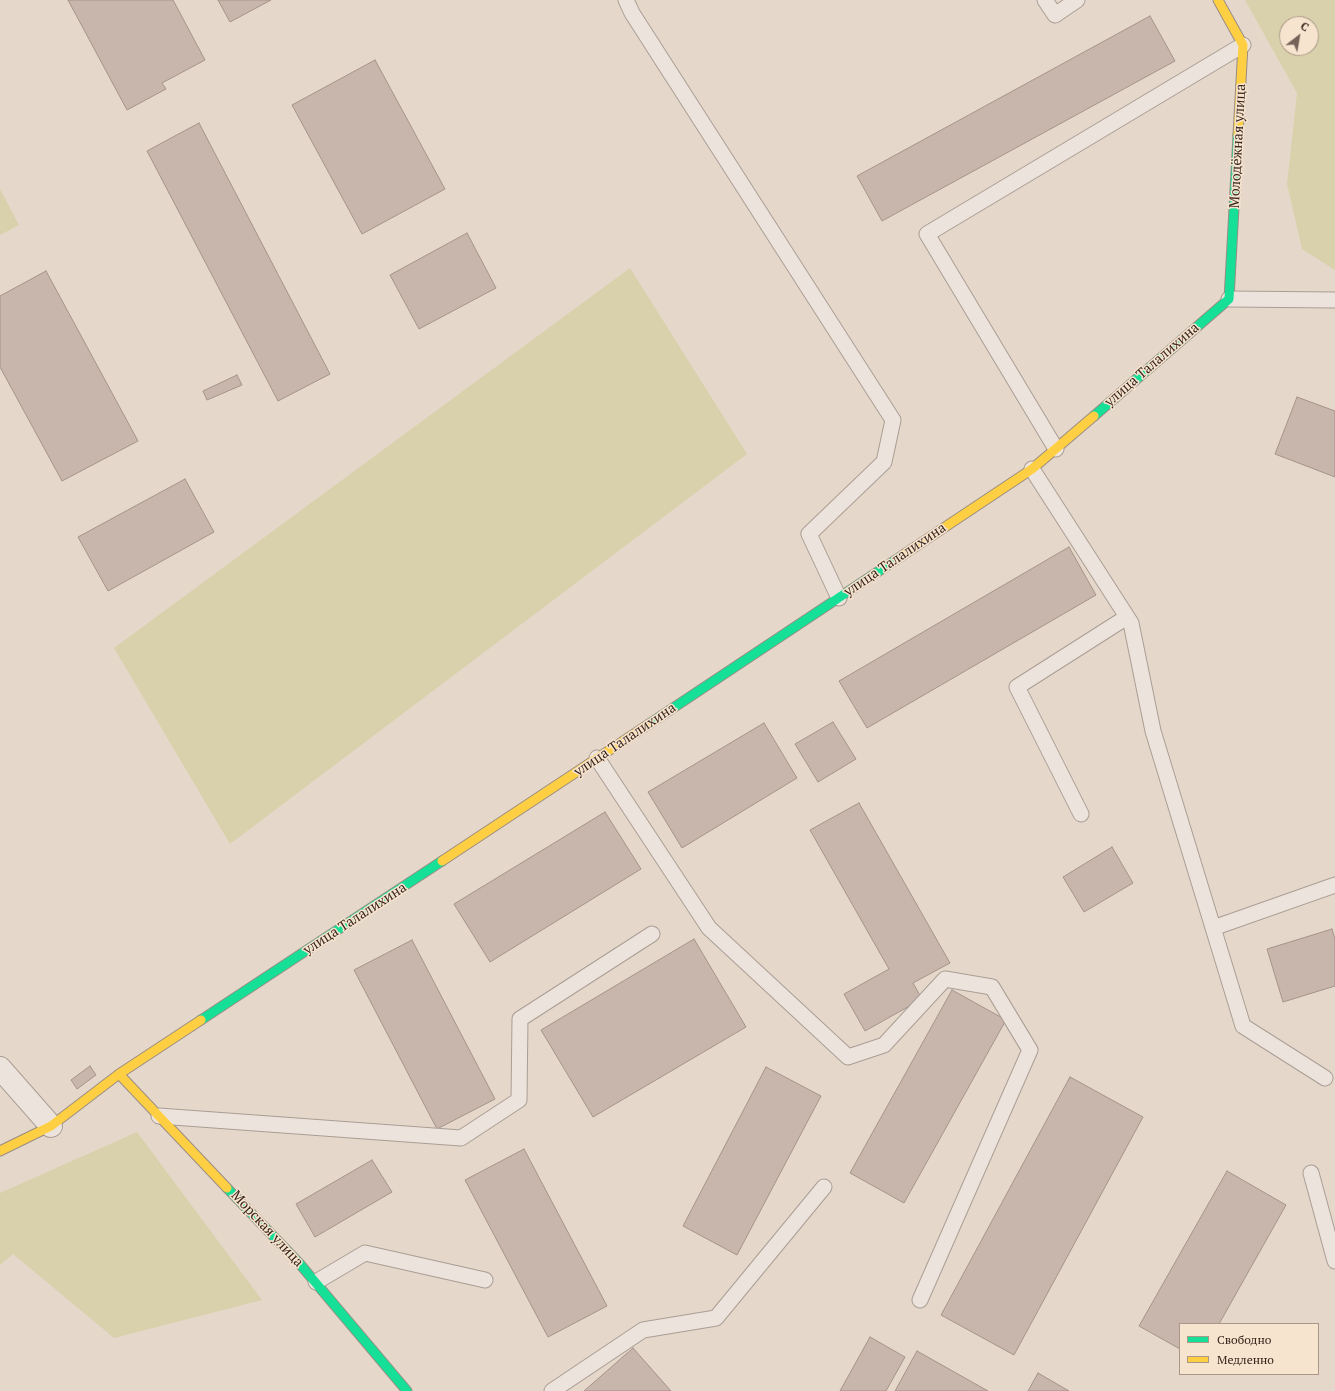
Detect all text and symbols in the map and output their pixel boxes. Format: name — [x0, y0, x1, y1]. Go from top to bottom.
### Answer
north arrow — [1279, 16, 1319, 56]
text: С — [1298, 19, 1311, 34]
street label: Молодёжная улица — [1226, 83, 1250, 209]
street label: улица Талалихина — [1101, 319, 1203, 411]
street label: улица Талалихина — [841, 520, 949, 600]
street label: улица Талалихина — [571, 700, 679, 780]
street label: улица Талалихина — [300, 879, 410, 959]
street label: Морская улица — [227, 1187, 307, 1271]
legend — [1179, 1323, 1319, 1375]
text: Свободно — [1217, 1332, 1271, 1347]
text: Медленно — [1217, 1352, 1274, 1367]

